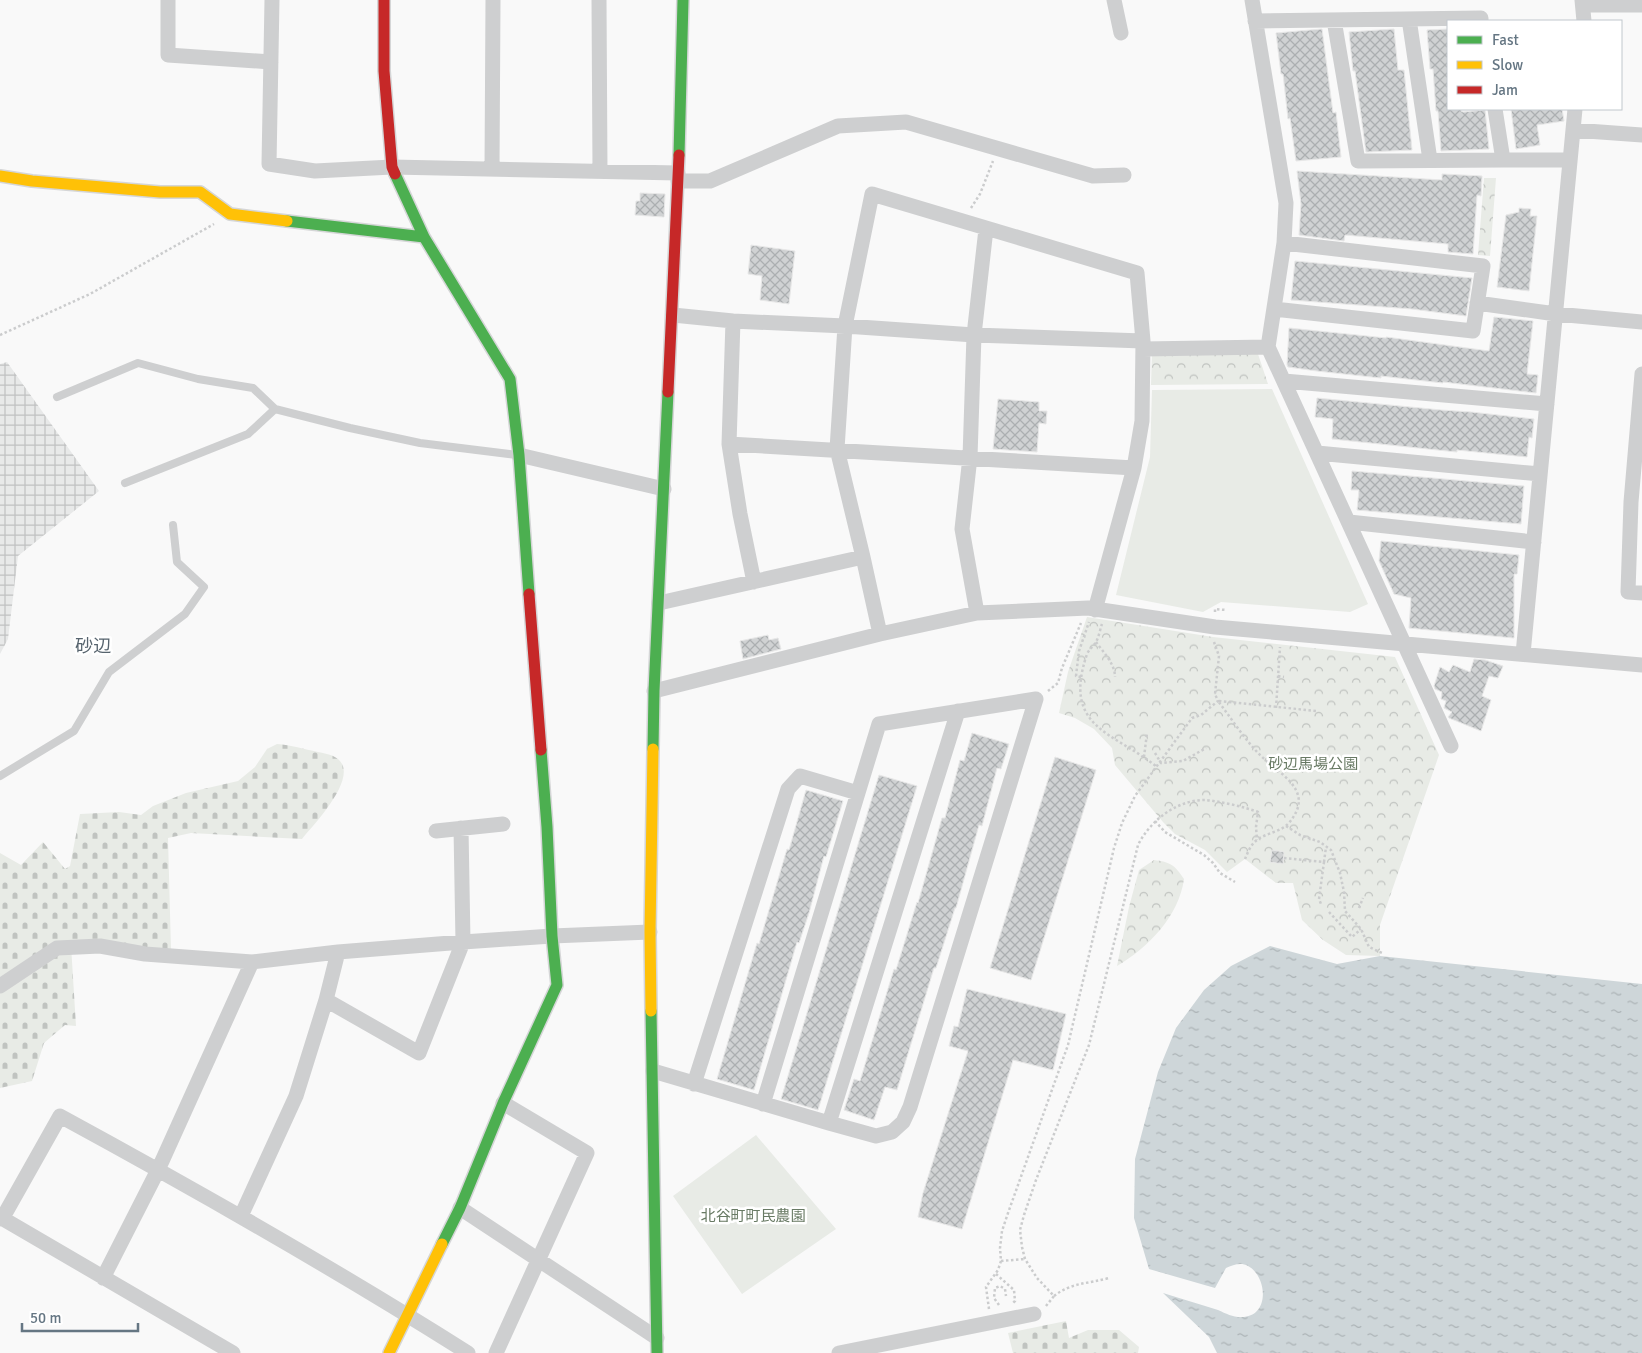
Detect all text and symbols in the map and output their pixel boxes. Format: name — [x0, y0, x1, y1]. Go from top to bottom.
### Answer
legend — [1447, 20, 1622, 110]
text: Fast — [1492, 31, 1519, 49]
text: Slow — [1492, 56, 1523, 74]
text: Jam — [1492, 81, 1518, 99]
district label: 砂辺 — [75, 635, 111, 657]
park label: 砂辺馬場公園 — [1268, 755, 1358, 773]
park label: 北谷町町民農園 — [700, 1207, 806, 1225]
scale bar — [22, 1300, 139, 1332]
text: 50 m — [30, 1309, 61, 1327]

